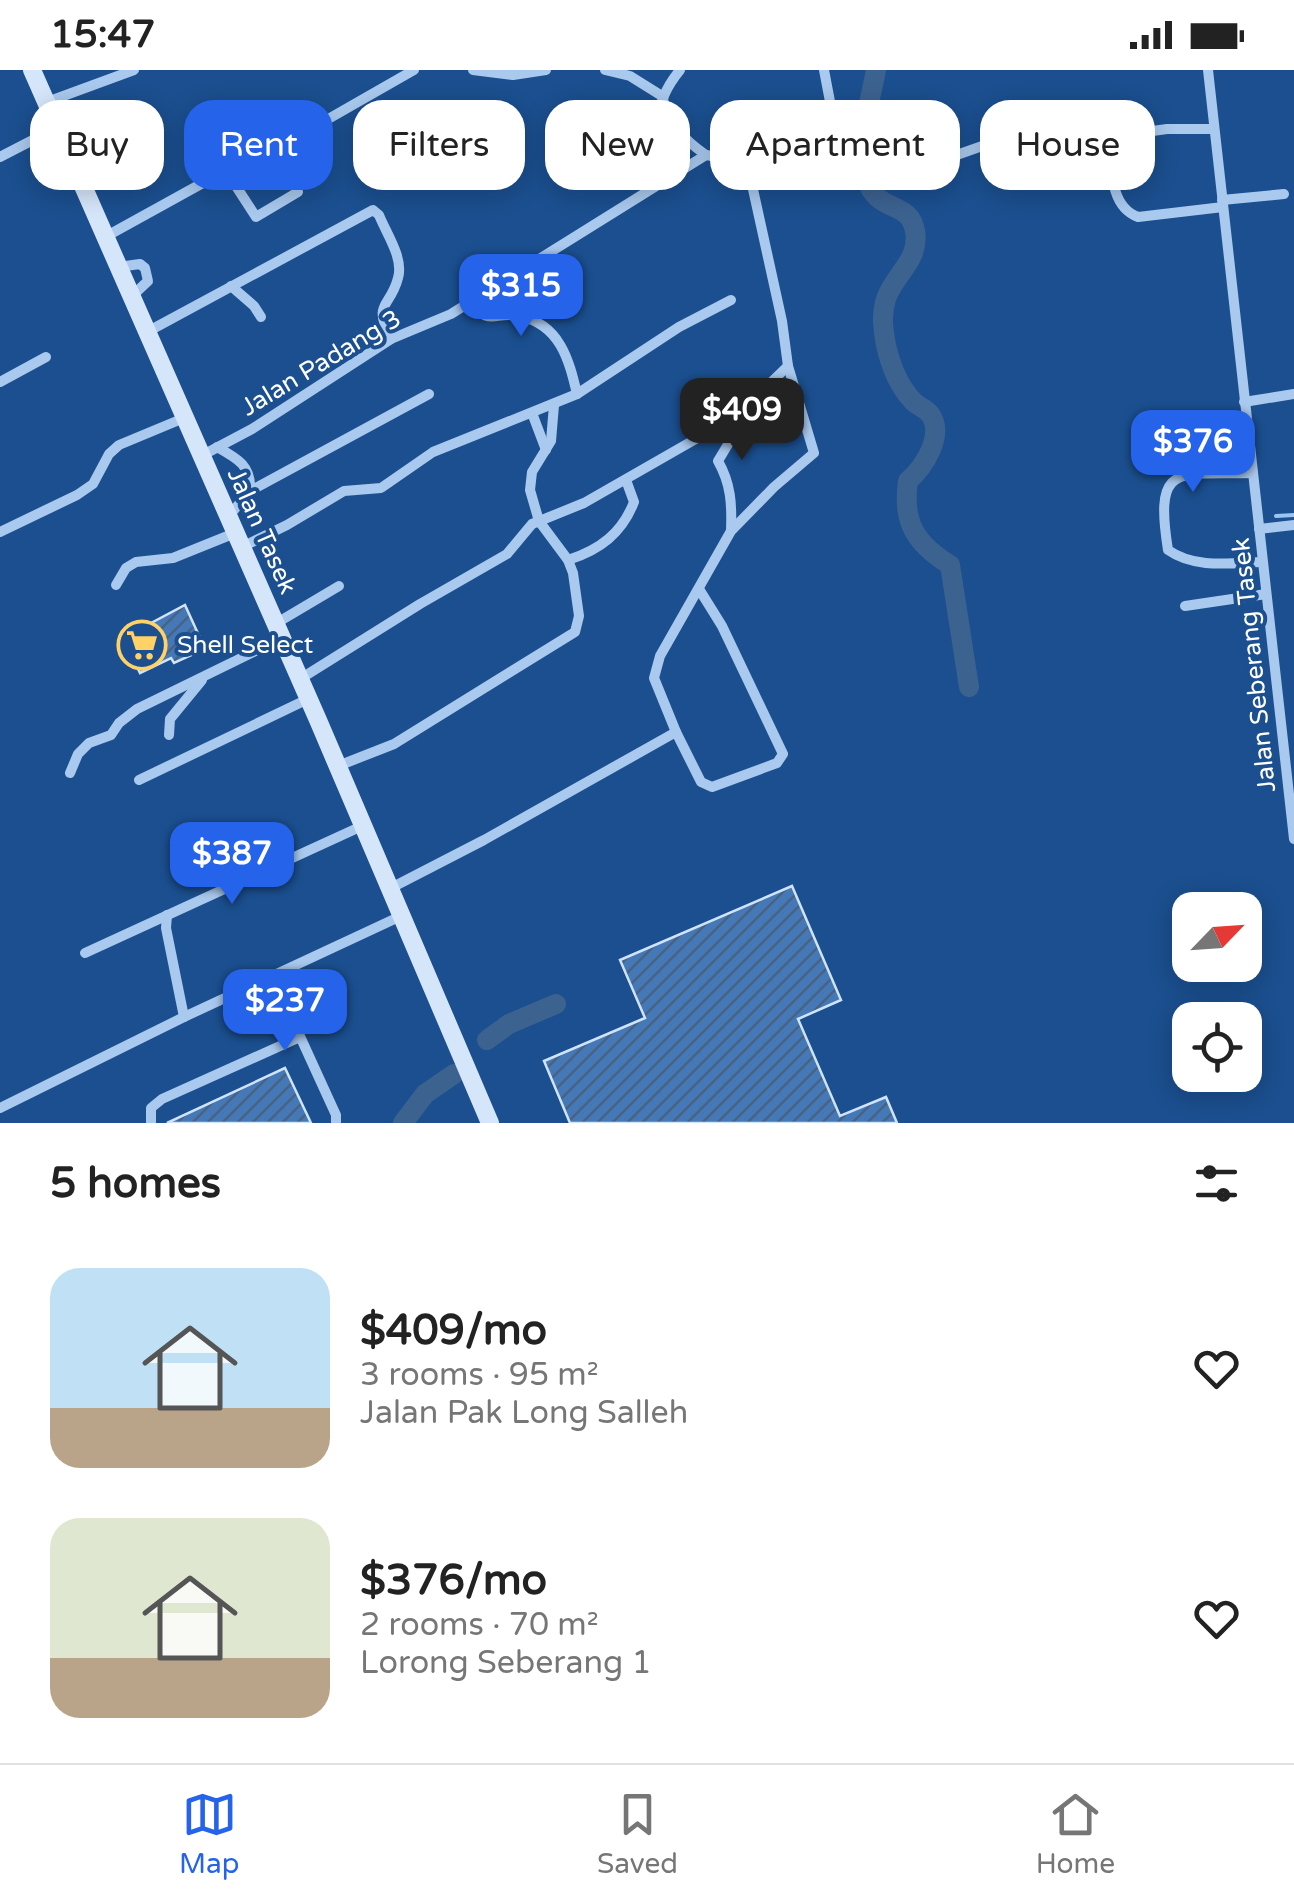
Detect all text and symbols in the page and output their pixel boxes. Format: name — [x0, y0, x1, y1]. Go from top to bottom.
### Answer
text: 15:47 — [50, 12, 155, 58]
chip: Buy — [30, 100, 164, 190]
chip: Rent — [184, 100, 333, 190]
chip: Filters — [353, 100, 525, 190]
chip: New — [545, 100, 690, 190]
chip: Apartment — [710, 100, 960, 190]
chip: House — [980, 100, 1155, 190]
pin: $315 — [462, 254, 580, 339]
text: $315 — [481, 267, 561, 305]
street label: Jalan Padang 3 — [236, 304, 406, 422]
pin: $409 — [683, 378, 801, 463]
text: $409 — [702, 391, 782, 429]
pin: $376 — [1134, 410, 1252, 495]
text: $376 — [1153, 423, 1233, 461]
street label: Jalan Tasek — [221, 463, 303, 599]
street label: Jalan Seberang Tasek — [1226, 536, 1282, 794]
supermarket icon: Shell Select — [116, 619, 168, 671]
place label: Shell Select — [177, 630, 314, 660]
pin: $387 — [173, 822, 291, 907]
text: $387 — [192, 835, 272, 873]
north arrow — [1172, 892, 1262, 982]
map controls — [1172, 892, 1262, 1092]
pin: $237 — [226, 969, 344, 1054]
text: $237 — [245, 982, 325, 1020]
button: locate — [1172, 1002, 1262, 1092]
icon: filters — [1189, 1156, 1244, 1211]
text: 5 homes — [50, 1158, 221, 1209]
text: $409/mo — [360, 1305, 547, 1356]
icon: home — [130, 1308, 250, 1428]
icon: heart — [1189, 1341, 1244, 1396]
text: 3 rooms · 95 m² — [360, 1356, 599, 1394]
text: Jalan Pak Long Salleh — [360, 1394, 688, 1432]
text: $376/mo — [360, 1555, 547, 1606]
icon: home — [130, 1558, 250, 1678]
icon: heart — [1189, 1591, 1244, 1646]
text: 2 rooms · 70 m² — [360, 1606, 599, 1644]
text: Lorong Seberang 1 — [360, 1644, 652, 1682]
tab: Map — [179, 1787, 239, 1881]
tab: Saved — [597, 1787, 678, 1881]
tab: Home — [1036, 1787, 1115, 1881]

